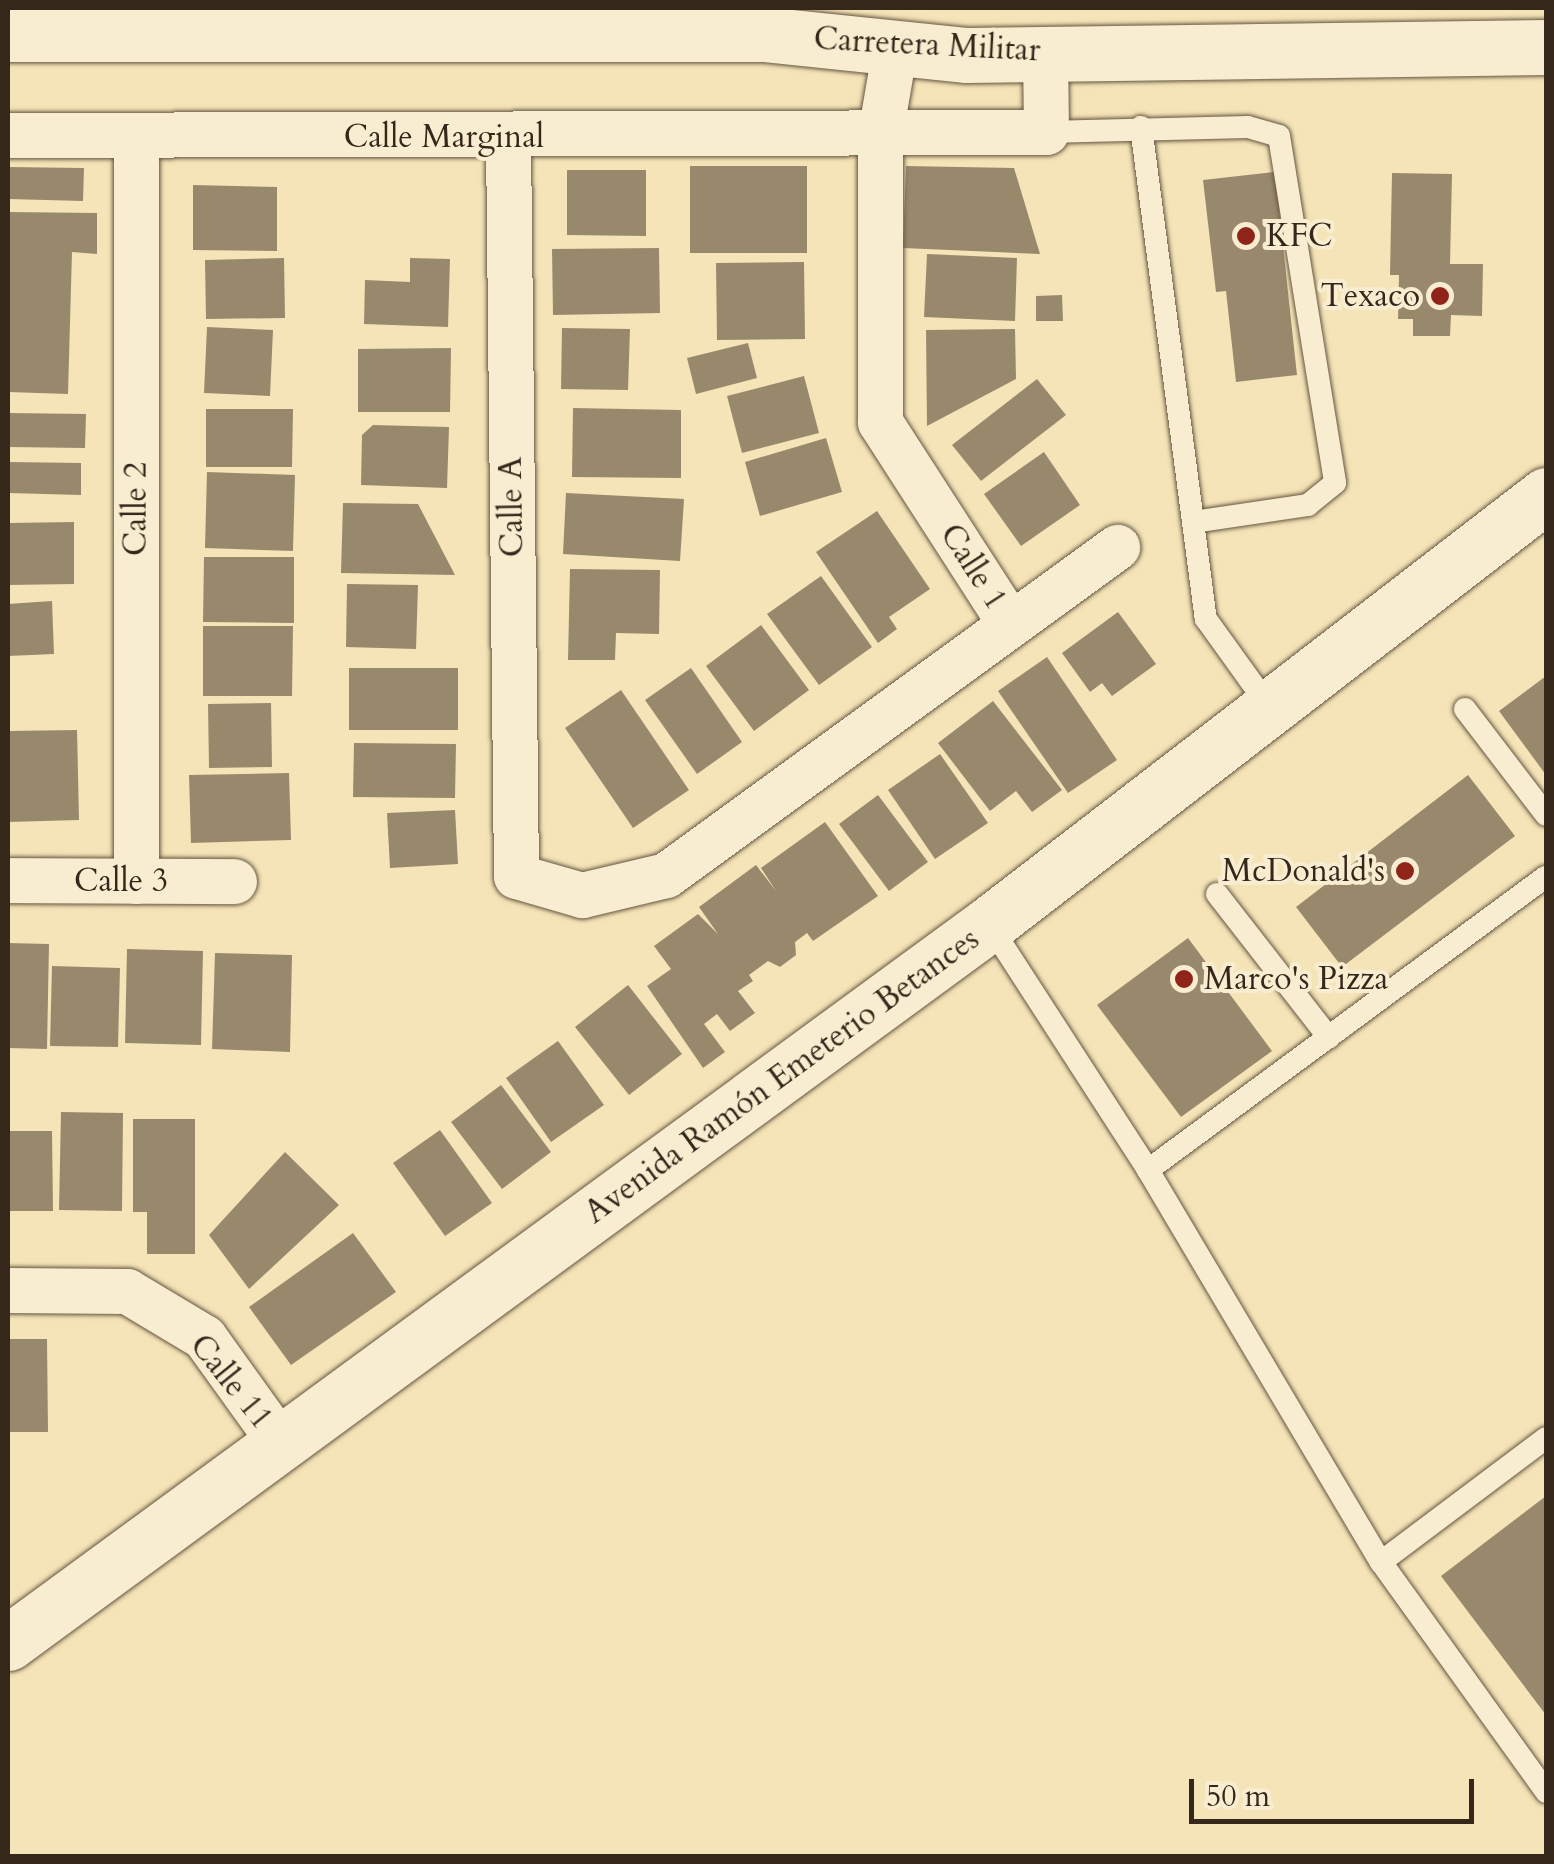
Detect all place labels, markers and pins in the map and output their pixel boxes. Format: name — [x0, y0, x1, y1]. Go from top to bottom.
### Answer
place label: KFC — [1266, 217, 1333, 255]
marker: KFC — [1235, 225, 1257, 247]
place label: Texaco — [1320, 277, 1420, 315]
marker: Texaco — [1429, 285, 1451, 307]
place label: McDonald's — [1222, 852, 1385, 890]
marker: McDonald's — [1394, 860, 1416, 882]
place label: Marco's Pizza — [1204, 960, 1388, 998]
marker: Marco's Pizza — [1173, 968, 1195, 990]

